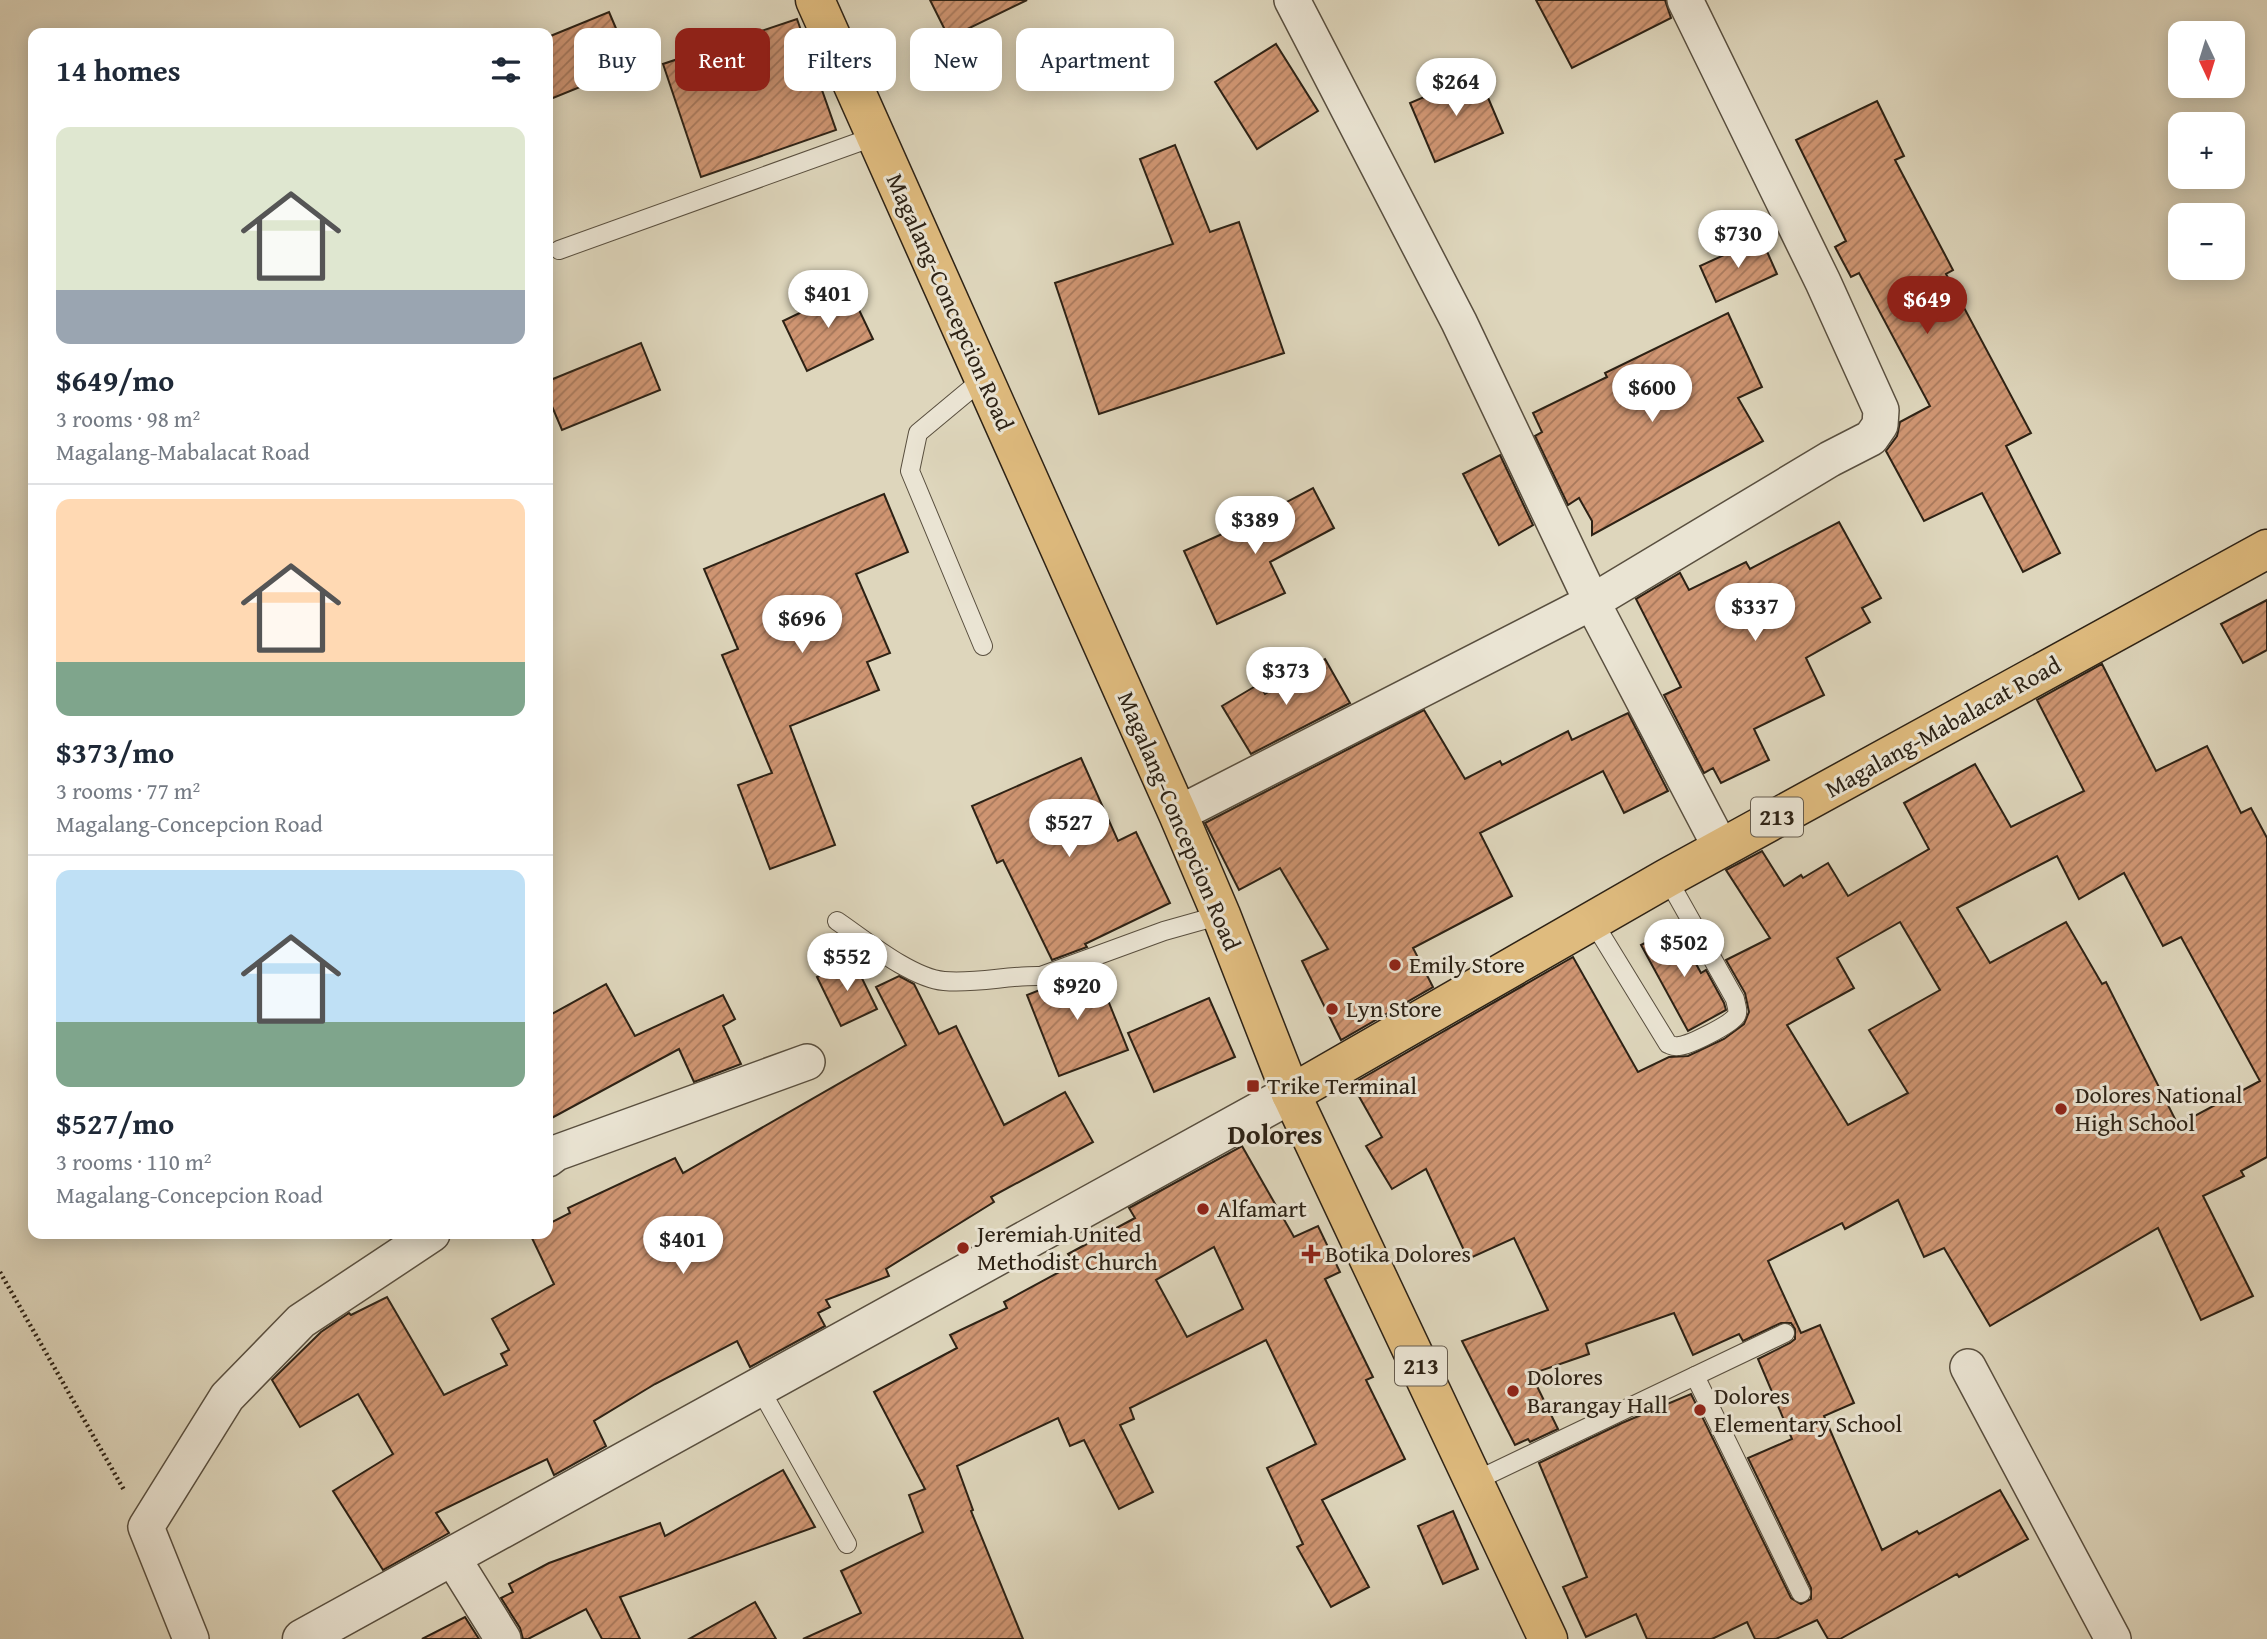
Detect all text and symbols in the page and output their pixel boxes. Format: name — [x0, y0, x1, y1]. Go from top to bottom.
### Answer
north arrow — [2168, 21, 2245, 98]
map controls — [2168, 21, 2245, 280]
chip: Buy — [574, 28, 661, 91]
chip: Rent — [675, 28, 770, 91]
chip: Filters — [784, 28, 896, 91]
chip: New — [910, 28, 1002, 91]
chip: Apartment — [1016, 28, 1174, 91]
text: 14 homes — [56, 48, 181, 92]
icon: filters — [487, 51, 525, 89]
pin: $264 — [1415, 58, 1497, 118]
text: $264 — [1432, 64, 1480, 97]
button: + — [2168, 112, 2245, 189]
street label: Magalang-Concepcion Road — [878, 168, 1023, 436]
icon: home — [228, 173, 354, 299]
button: − — [2168, 203, 2245, 280]
pin: $730 — [1697, 210, 1779, 270]
text: $730 — [1714, 216, 1762, 249]
pin: $401 — [787, 270, 869, 330]
text: $401 — [804, 276, 852, 309]
pin: $649 — [1886, 276, 1968, 336]
text: $649 — [1903, 282, 1951, 315]
text: $649/mo — [56, 358, 174, 402]
pin: $600 — [1611, 364, 1693, 424]
text: $600 — [1628, 370, 1676, 403]
text: 3 rooms · 98 m² — [56, 402, 200, 435]
text: Magalang-Mabalacat Road — [56, 435, 310, 468]
pin: $389 — [1214, 496, 1296, 556]
text: $389 — [1231, 502, 1279, 535]
icon: home — [228, 545, 354, 671]
pin: $337 — [1714, 584, 1796, 643]
text: $337 — [1731, 589, 1779, 622]
pin: $696 — [761, 596, 843, 655]
text: $696 — [778, 601, 826, 634]
street label: Magalang-Mabalacat Road — [1818, 647, 2067, 806]
pin: $373 — [1245, 648, 1327, 707]
text: $373 — [1262, 653, 1310, 686]
street label: Magalang-Concepcion Road — [1109, 686, 1250, 956]
text: $373/mo — [56, 730, 174, 774]
text: 3 rooms · 77 m² — [56, 774, 200, 807]
road number: 213 — [1751, 797, 1803, 836]
pin: $527 — [1028, 800, 1110, 859]
text: $527 — [1045, 805, 1093, 838]
text: Magalang-Concepcion Road — [56, 807, 323, 840]
icon: home — [228, 916, 354, 1042]
pin: $502 — [1643, 920, 1725, 979]
text: $502 — [1660, 925, 1708, 958]
pin: $552 — [806, 934, 888, 993]
text: $552 — [823, 939, 871, 972]
place label: Emily Store — [1409, 947, 1525, 982]
marker: Emily Store — [1387, 957, 1403, 973]
pin: $920 — [1036, 962, 1118, 1022]
text: $920 — [1053, 968, 1101, 1001]
place label: Lyn Store — [1346, 991, 1442, 1026]
marker: Lyn Store — [1324, 1001, 1340, 1017]
place label: Trike Terminal — [1267, 1068, 1417, 1103]
place label: Dolores National High School — [2075, 1077, 2243, 1140]
marker: Trike Terminal — [1245, 1078, 1261, 1094]
text: $527/mo — [56, 1101, 174, 1145]
marker: Dolores National High School — [2053, 1101, 2069, 1117]
district label: Dolores — [1228, 1113, 1322, 1154]
text: 3 rooms · 110 m² — [56, 1145, 211, 1178]
text: Magalang-Concepcion Road — [56, 1178, 323, 1211]
place label: Alfamart — [1217, 1191, 1307, 1226]
marker: Alfamart — [1195, 1201, 1211, 1217]
pin: $401 — [642, 1216, 724, 1276]
place label: Jeremiah United Methodist Church — [974, 1216, 1158, 1279]
text: $401 — [659, 1222, 707, 1255]
place label: Botika Dolores — [1325, 1236, 1471, 1271]
marker: Jeremiah United Methodist Church — [955, 1240, 971, 1256]
marker: Botika Dolores — [1303, 1246, 1319, 1262]
road number: 213 — [1395, 1346, 1447, 1386]
place label: Dolores Barangay Hall — [1527, 1359, 1668, 1422]
place label: Dolores Elementary School — [1714, 1378, 1902, 1441]
marker: Dolores Barangay Hall — [1505, 1383, 1521, 1399]
marker: Dolores Elementary School — [1692, 1402, 1708, 1418]

